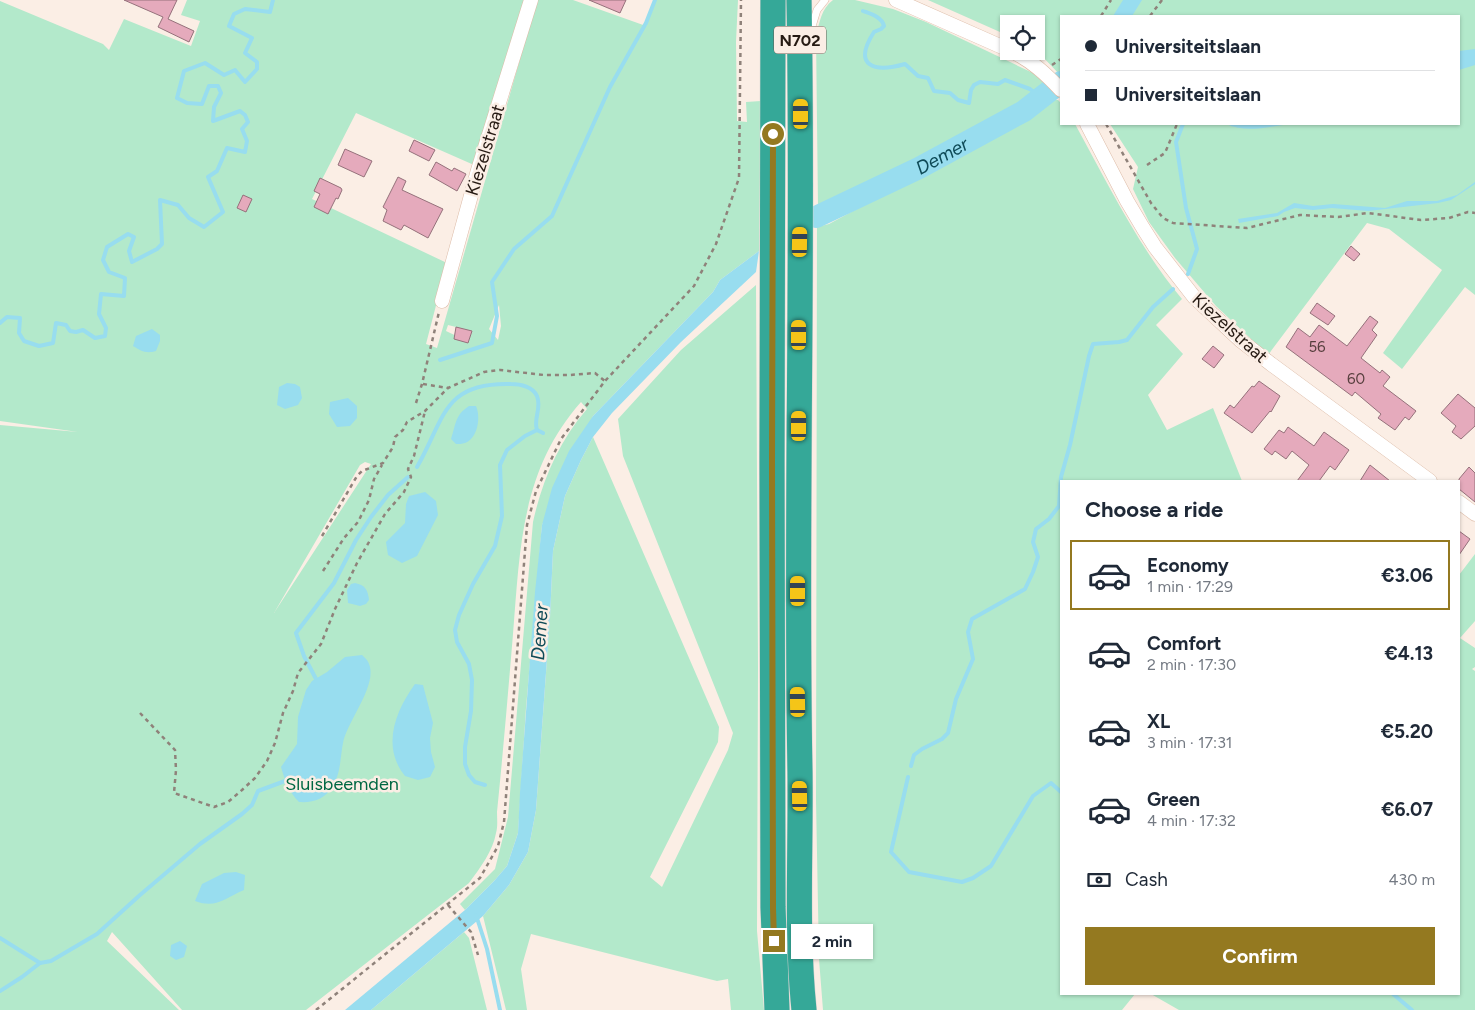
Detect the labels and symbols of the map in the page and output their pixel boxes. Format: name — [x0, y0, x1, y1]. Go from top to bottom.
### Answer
road number: N702 — [774, 26, 826, 54]
car — [793, 99, 808, 129]
street label: Kiezelstraat — [461, 102, 509, 198]
route start — [762, 123, 784, 145]
water label: Demer — [912, 132, 973, 180]
car — [792, 227, 807, 257]
street label: Kiezelstraat — [1188, 288, 1272, 368]
car — [791, 320, 806, 350]
house number: 56 — [1308, 338, 1326, 356]
house number: 60 — [1347, 370, 1365, 388]
car — [791, 411, 806, 441]
car — [790, 576, 805, 606]
water label: Demer — [526, 603, 553, 661]
car — [790, 687, 805, 717]
park label: Sluisbeemden — [285, 773, 399, 795]
car — [792, 781, 807, 811]
callout: 2 min — [792, 924, 874, 958]
route end — [763, 930, 785, 952]

